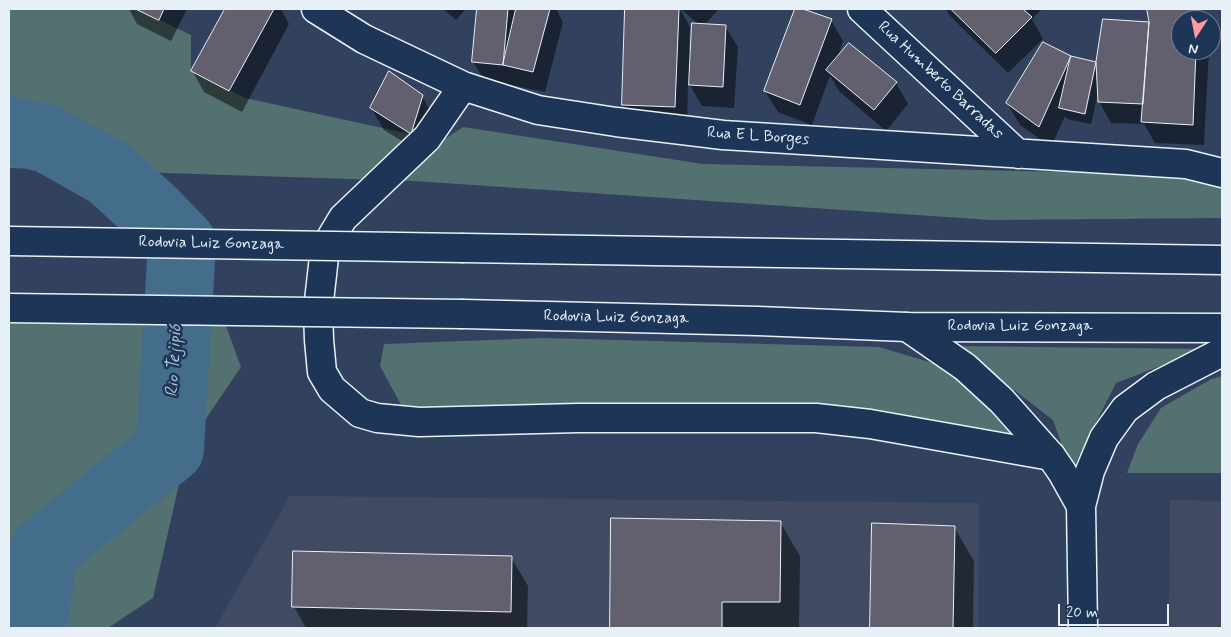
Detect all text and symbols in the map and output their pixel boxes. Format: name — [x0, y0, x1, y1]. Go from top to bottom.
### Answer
north arrow — [1171, 10, 1221, 60]
street label: Rua Humberto Barradas — [873, 18, 1007, 144]
text: N — [1187, 39, 1200, 58]
street label: Rua E L Borges — [706, 124, 810, 150]
street label: Rodovia Luiz Gonzaga — [138, 233, 284, 255]
street label: Rodovia Luiz Gonzaga — [543, 307, 689, 329]
street label: Rodovia Luiz Gonzaga — [947, 317, 1093, 337]
water label: Rio Tejipió — [162, 324, 188, 398]
scale bar — [1061, 594, 1172, 626]
text: 20 m — [1066, 603, 1098, 623]

